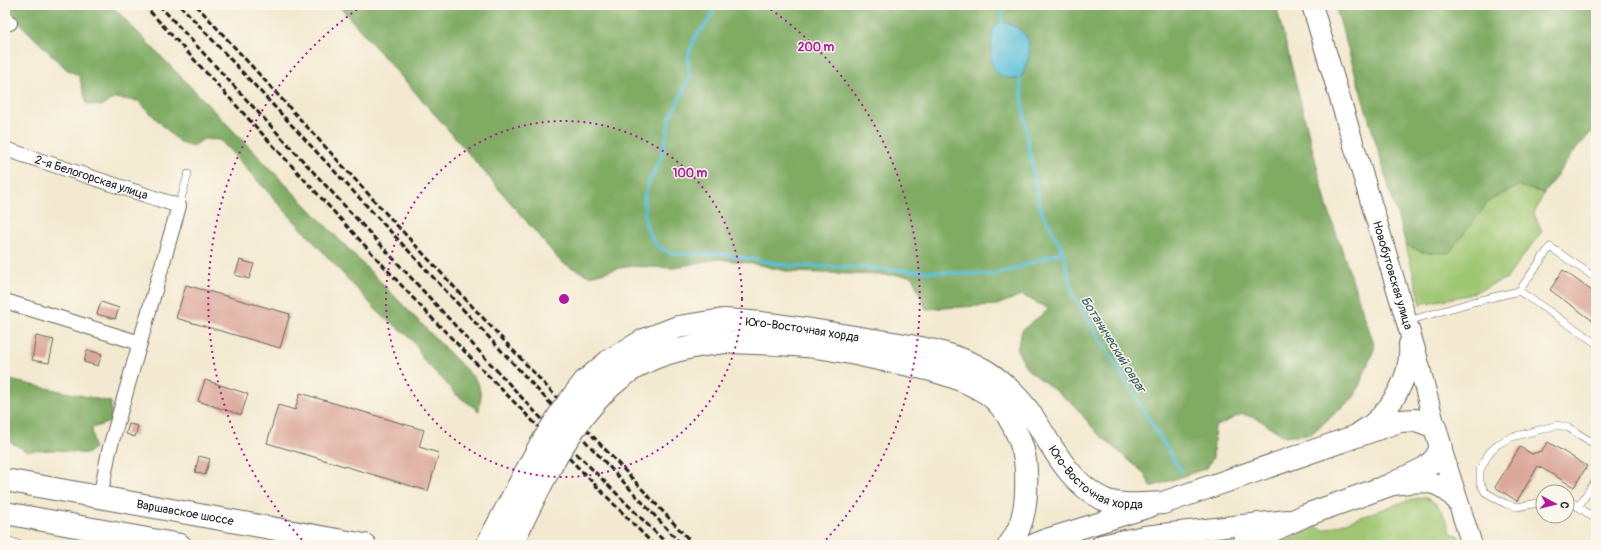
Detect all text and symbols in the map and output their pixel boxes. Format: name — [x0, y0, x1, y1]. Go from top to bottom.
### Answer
text: 200 m — [798, 40, 835, 55]
street label: 2-я Белогорская улица — [33, 152, 150, 203]
text: 100 m — [673, 166, 708, 181]
street label: Новобутовская улица — [1369, 219, 1416, 332]
centre of rings — [557, 292, 571, 306]
water label: Ботанический овраг — [1077, 293, 1150, 397]
street label: Юго-Восточная хорда — [745, 315, 860, 346]
street label: Юго-Восточная хорда — [1045, 443, 1143, 512]
north arrow — [1535, 484, 1575, 524]
street label: Варшавское шоссе — [135, 497, 235, 529]
text: С — [1558, 501, 1571, 510]

